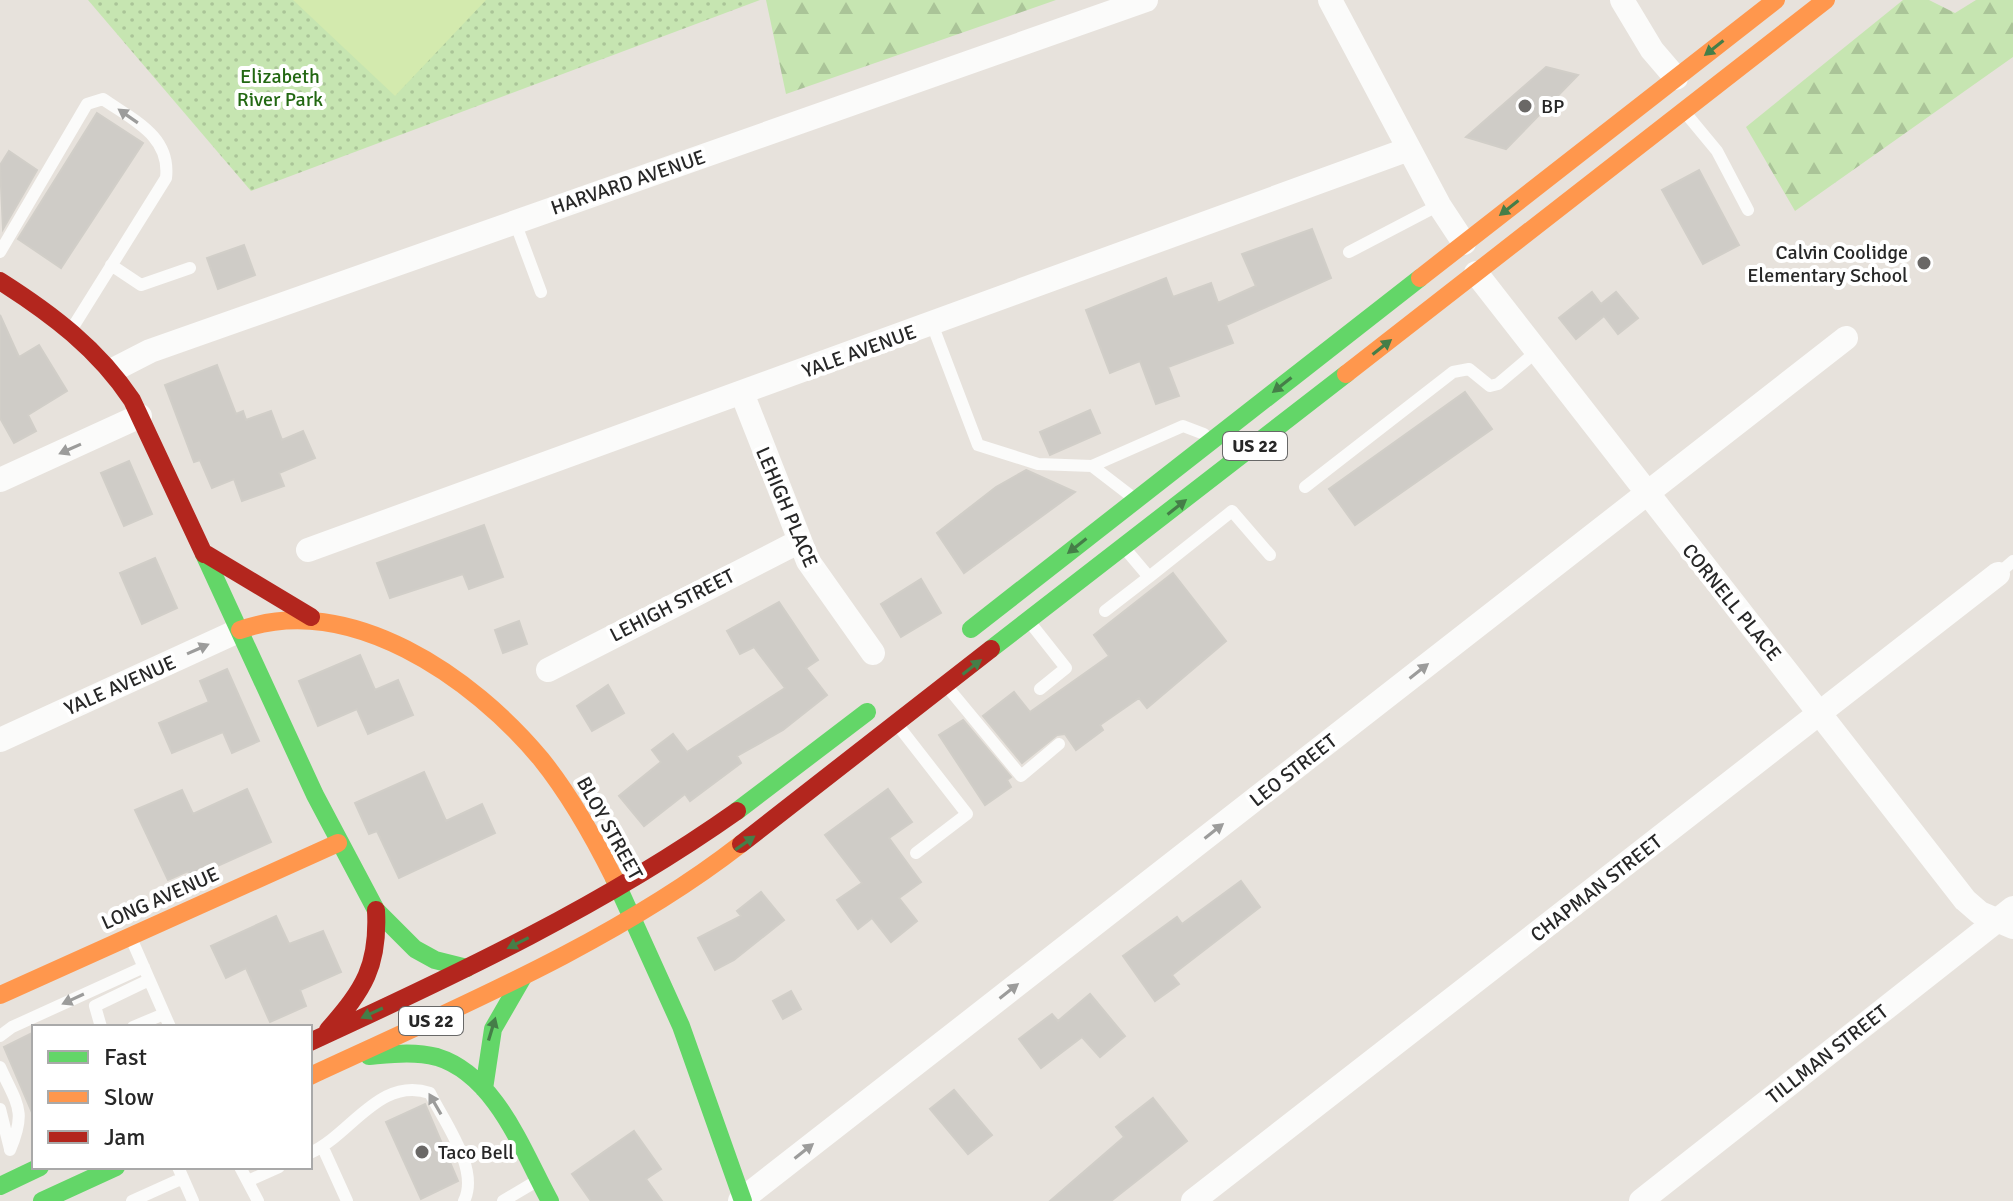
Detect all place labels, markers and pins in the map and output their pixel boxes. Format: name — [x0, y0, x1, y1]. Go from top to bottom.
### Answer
place label: BP — [1541, 94, 1564, 119]
marker: BP — [1516, 97, 1534, 115]
place label: Calvin Coolidge Elementary School — [1747, 240, 1908, 288]
marker: Calvin Coolidge Elementary School — [1915, 254, 1933, 272]
place label: Taco Bell — [438, 1140, 514, 1165]
marker: Taco Bell — [413, 1143, 431, 1161]

